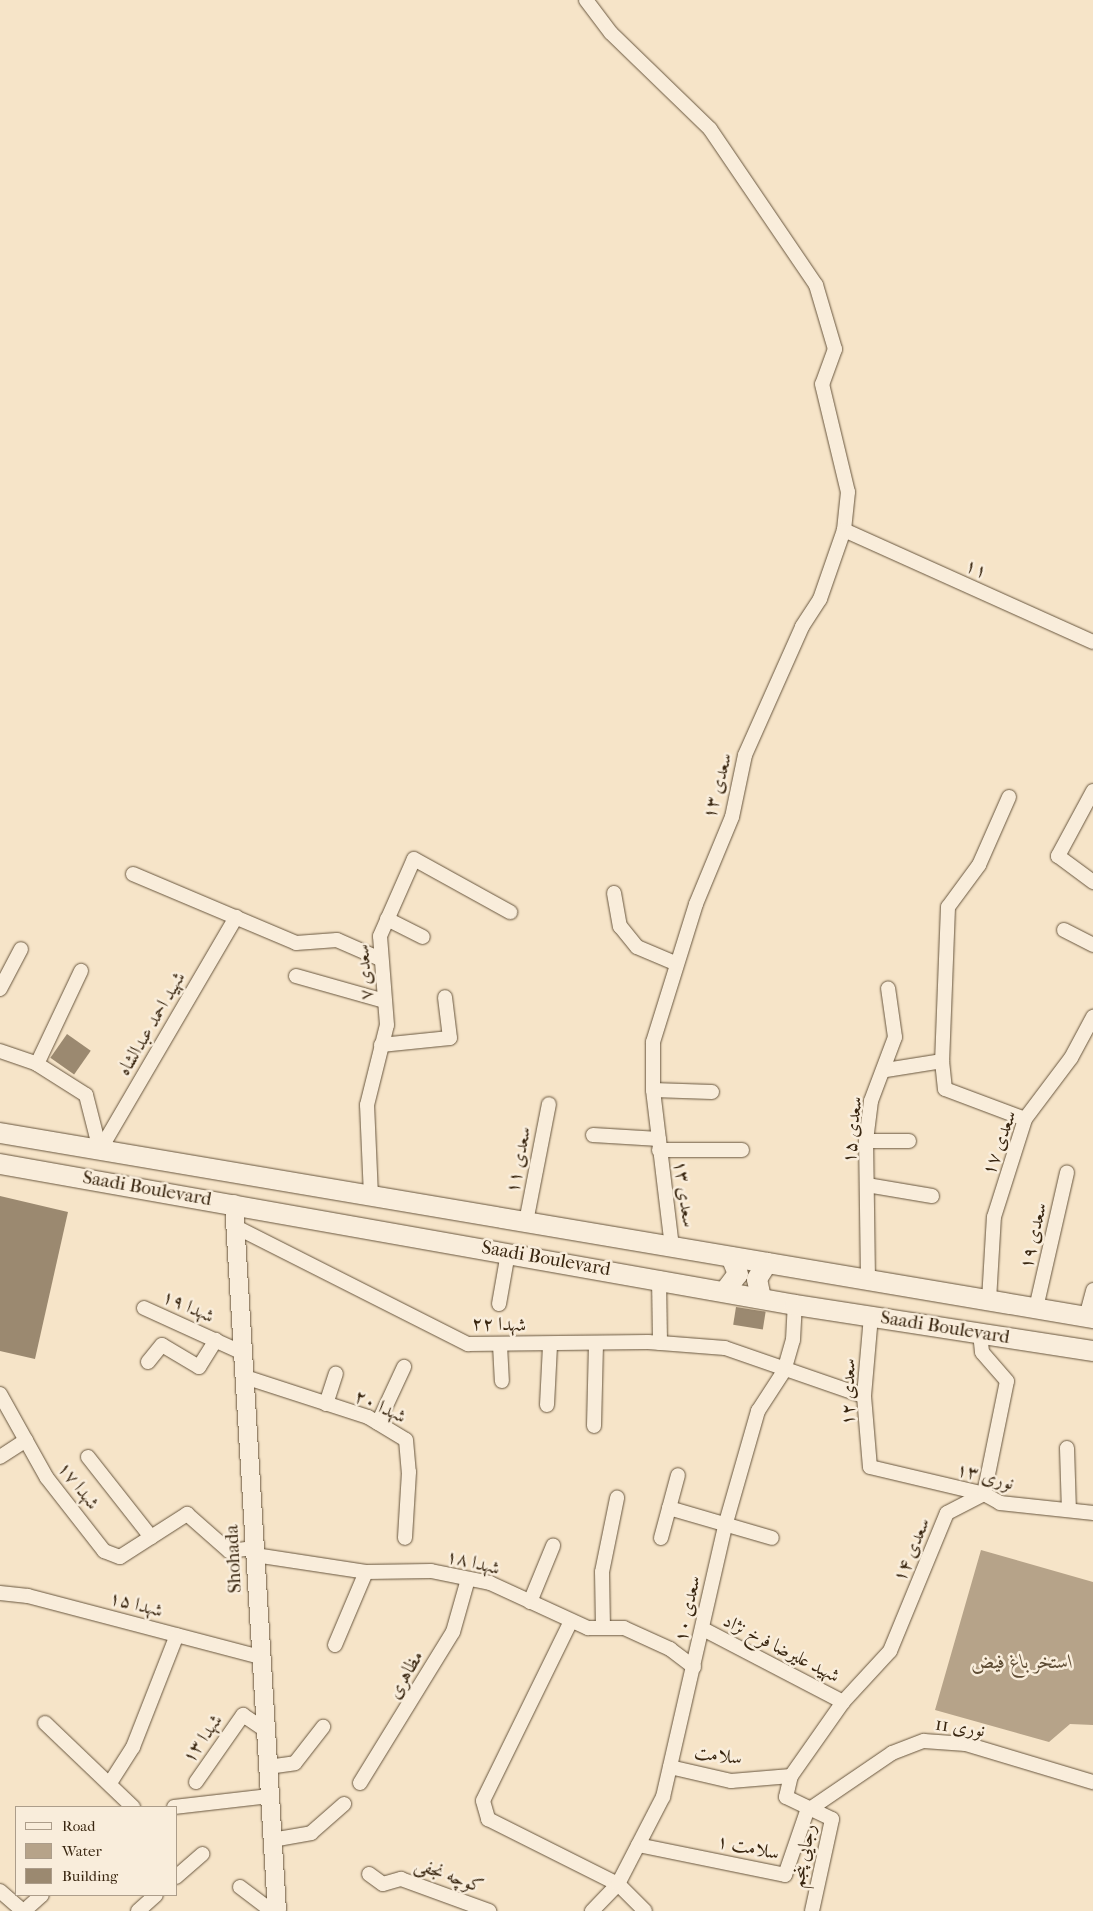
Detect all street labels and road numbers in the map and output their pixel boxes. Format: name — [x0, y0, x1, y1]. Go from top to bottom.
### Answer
street label: ۱۱ — [961, 554, 991, 584]
street label: سعدی ۱۳ — [698, 750, 738, 822]
street label: سعدی ۷ — [352, 943, 378, 1001]
street label: شهید احمد عبدالشاه — [113, 968, 191, 1080]
street label: سعدی ۱۵ — [838, 1095, 868, 1165]
street label: سعدی ۱۷ — [978, 1107, 1022, 1179]
street label: سعدی ۱۱ — [501, 1125, 537, 1195]
street label: سعدی ۱۳ — [668, 1159, 700, 1229]
street label: Saadi Boulevard — [81, 1166, 213, 1212]
street label: سعدی ۱۹ — [1015, 1201, 1053, 1271]
street label: Saadi Boulevard — [480, 1236, 612, 1282]
street label: شهدا ۱۹ — [158, 1285, 218, 1329]
street label: Saadi Boulevard — [879, 1307, 1011, 1349]
street label: شهدا ۲۲ — [471, 1313, 527, 1337]
street label: سعدی ۱۲ — [837, 1358, 861, 1426]
street label: شهدا ۲۰ — [350, 1385, 410, 1429]
street label: شهدا ۱۷ — [52, 1457, 104, 1515]
street label: نوری ۱۳ — [954, 1458, 1016, 1496]
street label: سعدی ۱۴ — [888, 1514, 936, 1586]
street label: Shohada — [221, 1524, 247, 1594]
street label: شهدا ۱۸ — [444, 1545, 502, 1581]
street label: سعدی ۱۰ — [670, 1574, 706, 1644]
street label: شهدا ۱۵ — [107, 1587, 165, 1623]
street label: شهید علیرضا فرخ نژاد — [719, 1610, 843, 1688]
street label: مظاهری — [383, 1647, 429, 1703]
street label: شهدا ۱۳ — [178, 1710, 228, 1768]
street label: نوری 11 — [934, 1713, 986, 1743]
street label: سلامت — [693, 1741, 743, 1771]
street label: رجایی پنجم — [787, 1822, 821, 1890]
street label: سلامت ۱ — [715, 1830, 781, 1866]
street label: کوچه نجفی — [412, 1853, 486, 1899]

